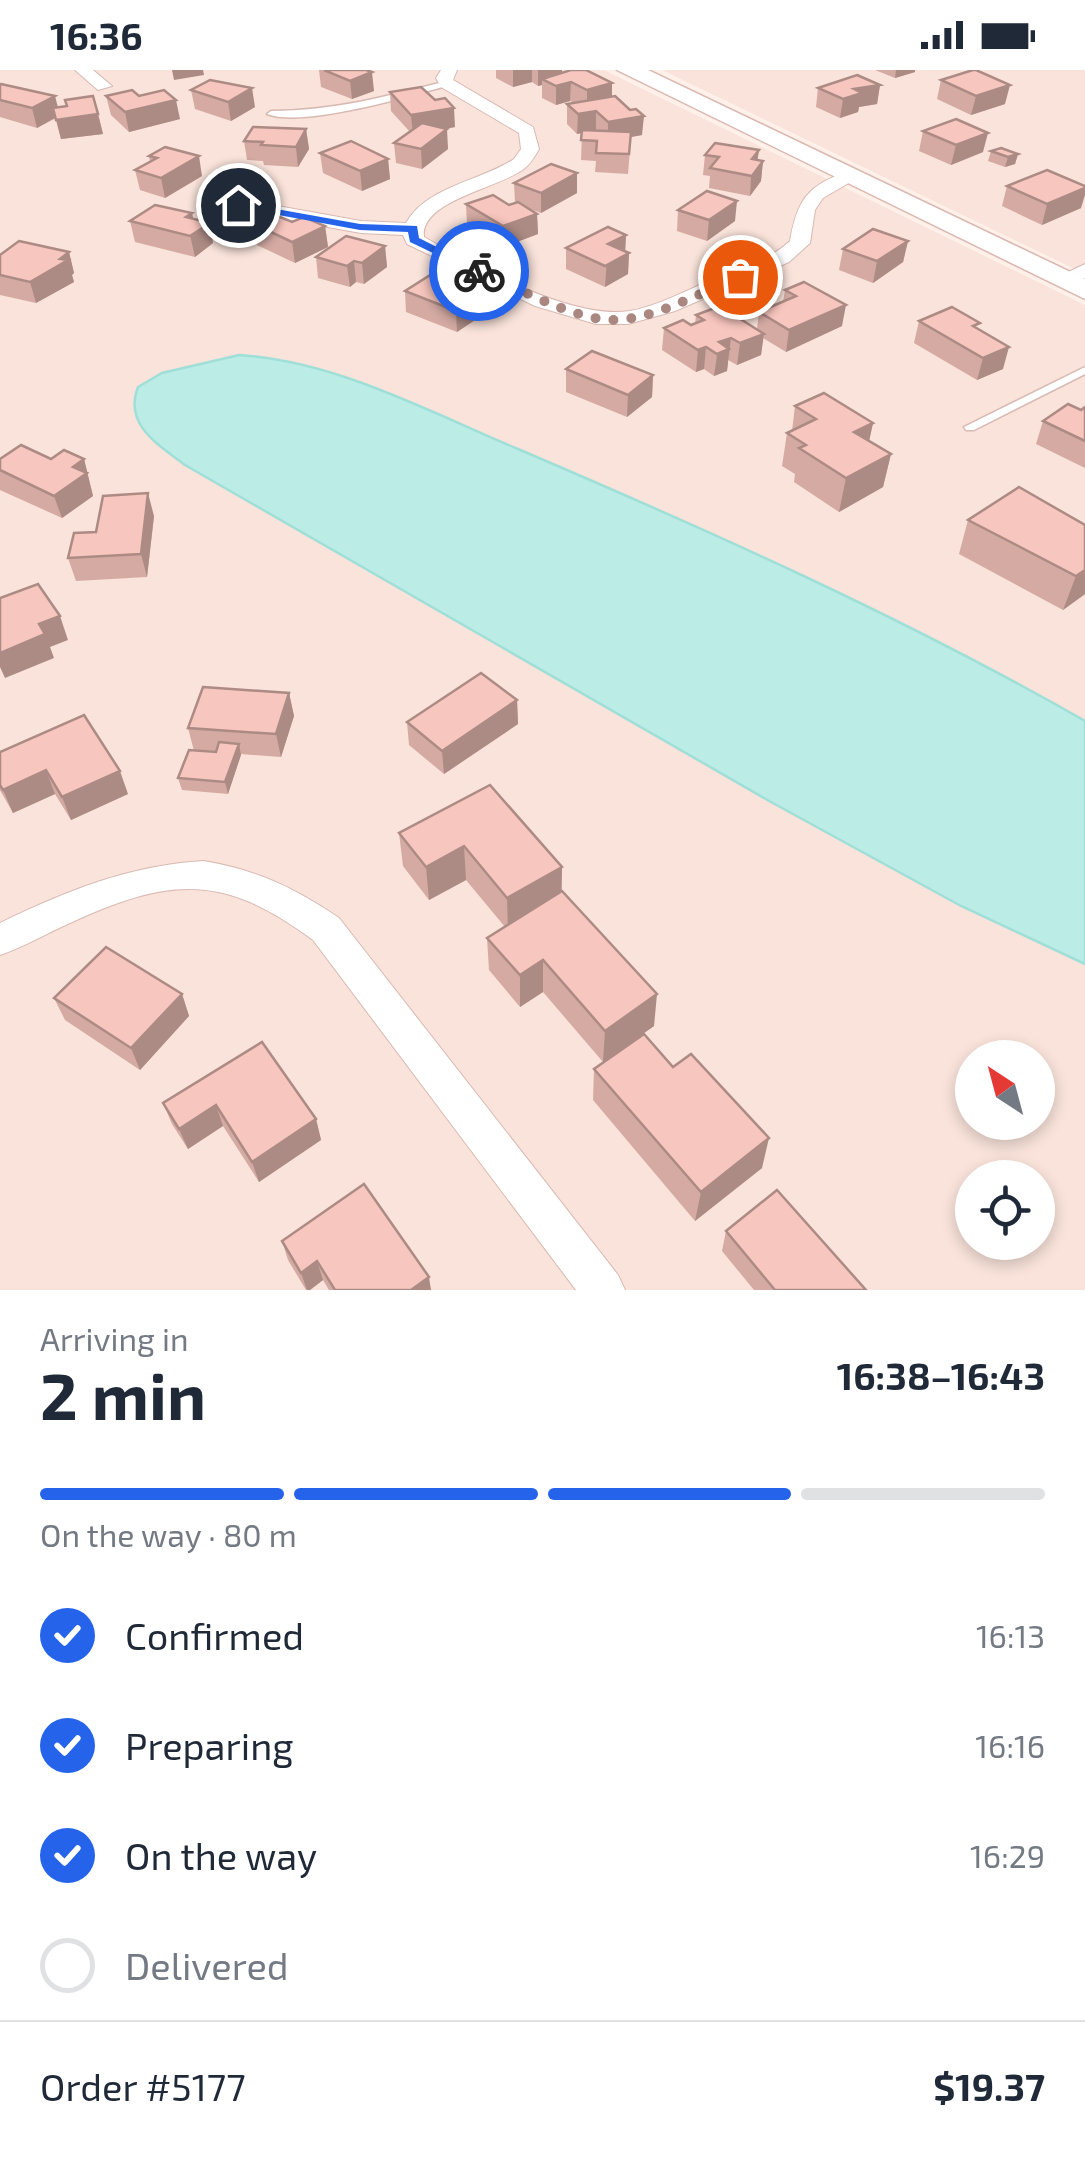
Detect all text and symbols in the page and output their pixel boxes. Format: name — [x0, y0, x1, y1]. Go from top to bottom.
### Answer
text: 16:36 — [50, 12, 143, 58]
pin — [196, 163, 281, 248]
icon: home — [211, 178, 266, 233]
courier — [429, 221, 529, 321]
pin — [698, 235, 783, 320]
icon: bike — [452, 244, 507, 299]
icon: bag — [713, 250, 768, 305]
north arrow — [955, 1040, 1055, 1140]
map controls — [955, 1040, 1055, 1260]
button: locate — [955, 1160, 1055, 1260]
text: Arriving in — [40, 1319, 189, 1357]
text: 16:38–16:43 — [837, 1352, 1045, 1398]
text: 2 min — [40, 1355, 206, 1433]
text: On the way · 80 m — [40, 1515, 297, 1553]
icon: check — [40, 1608, 95, 1663]
text: Confirmed — [125, 1612, 304, 1658]
text: 16:13 — [976, 1616, 1045, 1654]
icon: check — [40, 1718, 95, 1773]
text: Preparing — [125, 1722, 293, 1768]
text: 16:16 — [975, 1726, 1045, 1764]
icon: check — [40, 1828, 95, 1883]
text: On the way — [125, 1832, 317, 1878]
text: 16:29 — [970, 1836, 1045, 1874]
text: Delivered — [125, 1942, 289, 1988]
text: Order #5177 — [40, 2063, 246, 2109]
text: $19.37 — [933, 2063, 1045, 2109]

